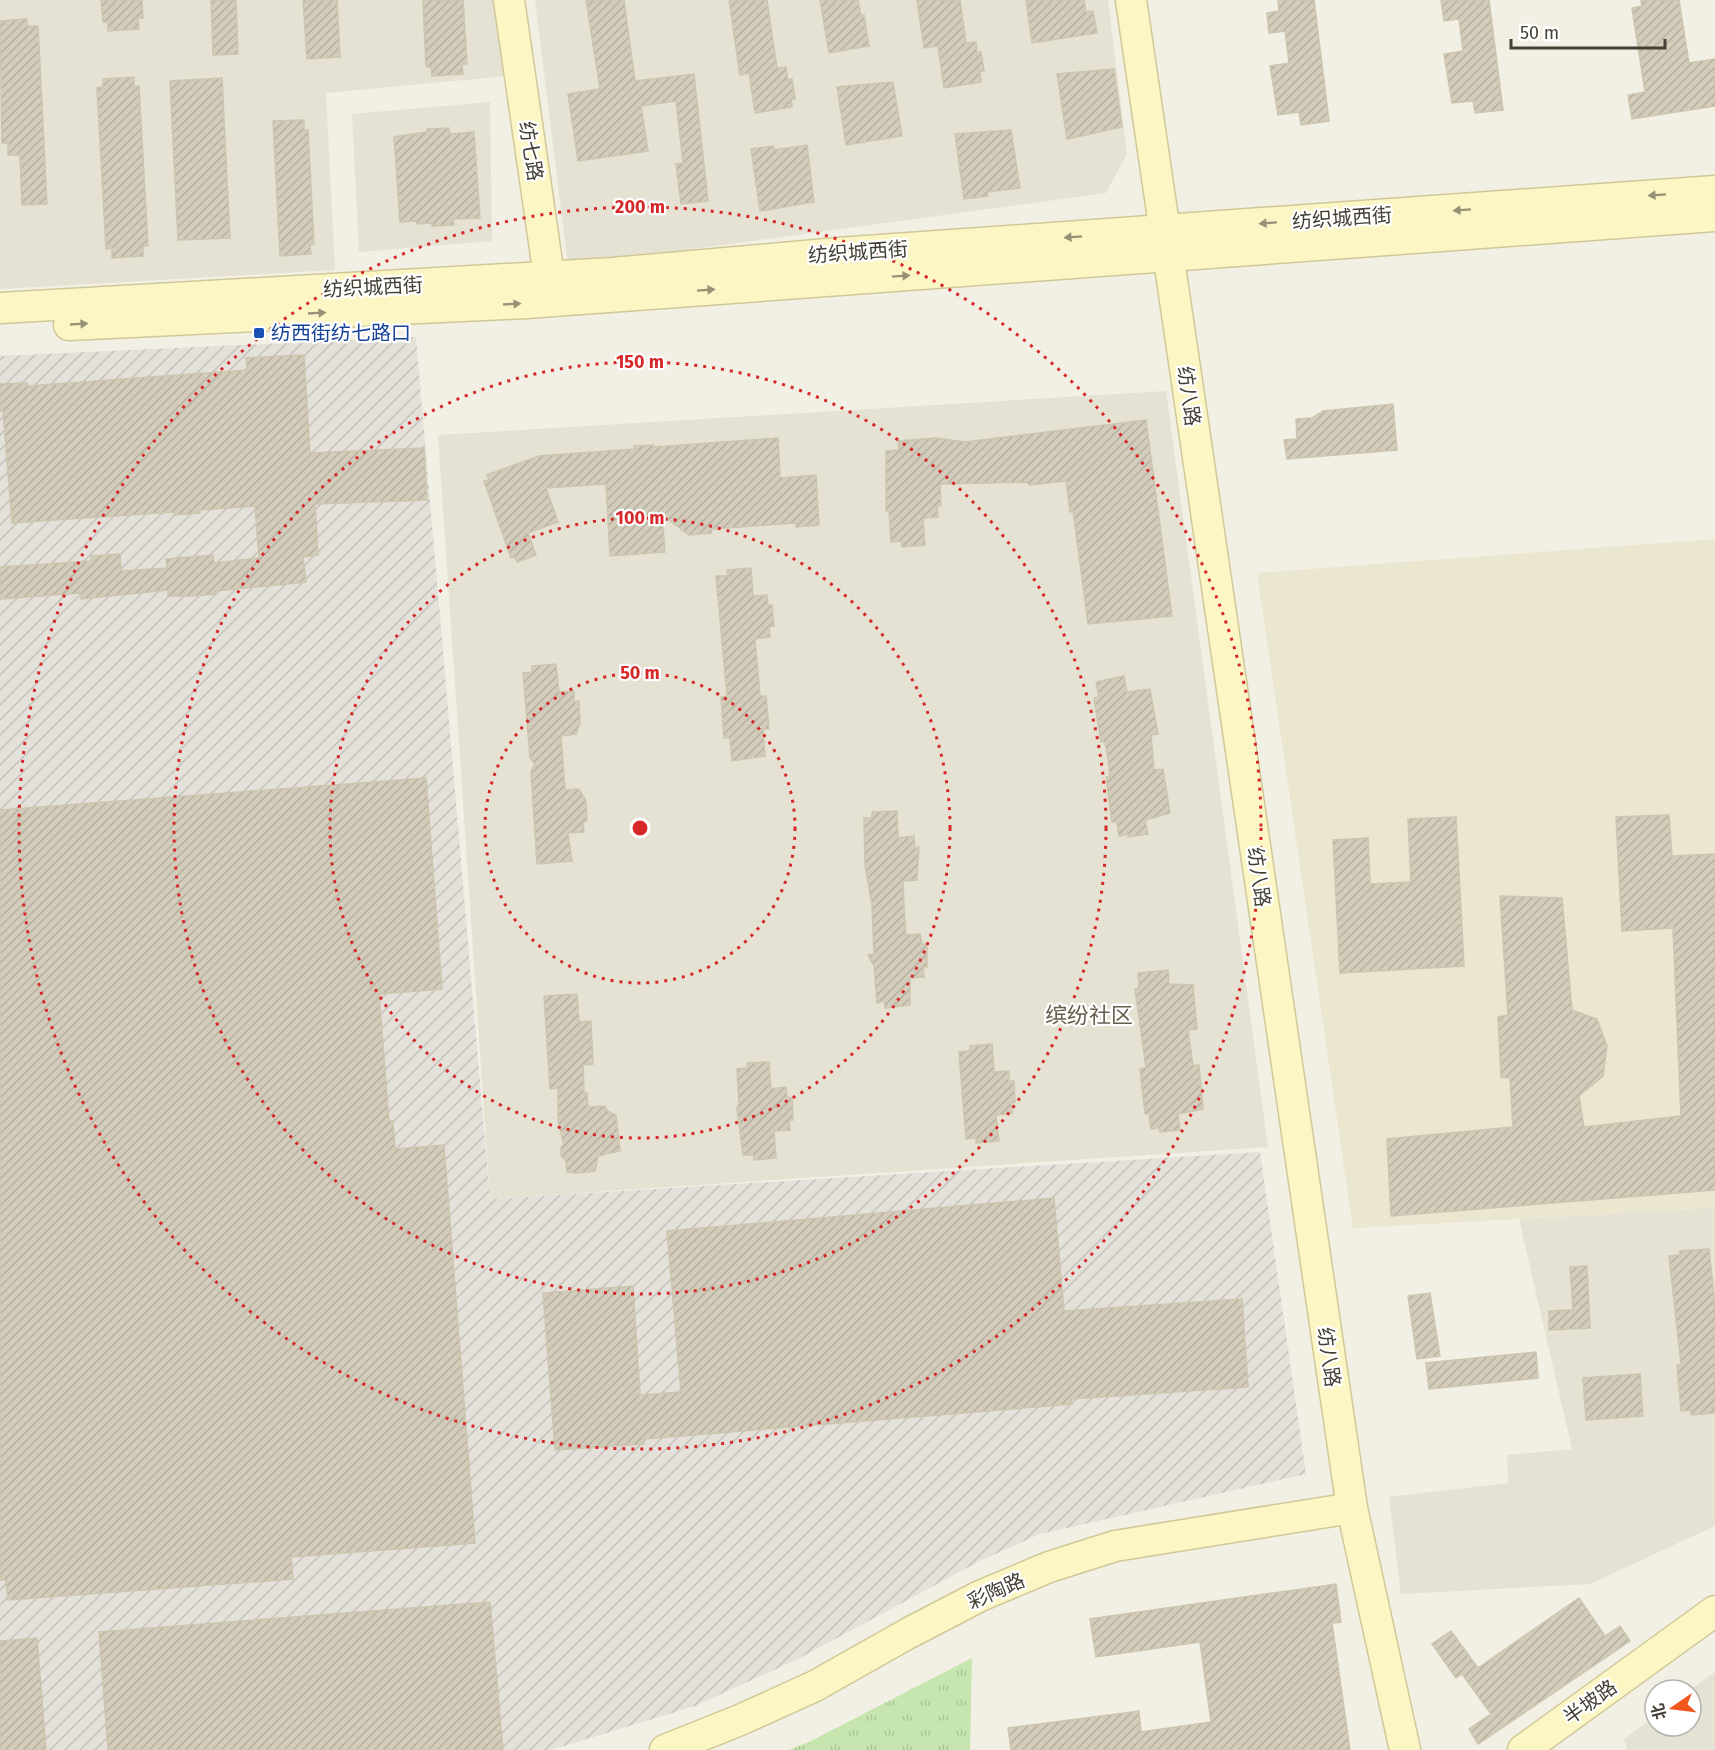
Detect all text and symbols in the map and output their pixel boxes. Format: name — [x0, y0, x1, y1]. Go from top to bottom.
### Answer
scale bar — [1511, 12, 1666, 50]
text: 50 m — [1520, 22, 1559, 44]
street label: 纺七路 — [514, 119, 548, 183]
one-way arrow — [1647, 191, 1666, 200]
text: 200 m — [615, 196, 665, 218]
street label: 纺织城西街 — [1291, 203, 1393, 233]
one-way arrow — [1453, 205, 1472, 214]
one-way arrow — [1258, 218, 1277, 228]
one-way arrow — [1064, 232, 1083, 242]
street label: 纺织城西街 — [807, 237, 909, 267]
one-way arrow — [891, 271, 910, 281]
street label: 纺织城西街 — [322, 272, 424, 302]
one-way arrow — [697, 285, 716, 295]
one-way arrow — [502, 299, 521, 309]
one-way arrow — [307, 309, 326, 318]
one-way arrow — [70, 320, 89, 329]
place label: 纺西街纺七路口 — [271, 321, 411, 345]
marker: 纺西街纺七路口 — [252, 326, 266, 340]
text: 150 m — [616, 351, 664, 373]
street label: 纺八路 — [1173, 365, 1205, 427]
text: 100 m — [616, 507, 664, 529]
text: 50 m — [620, 662, 660, 684]
centre of rings — [630, 818, 650, 838]
street label: 纺八路 — [1243, 846, 1275, 908]
district label: 缤纷社区 — [1045, 1002, 1133, 1029]
street label: 纺八路 — [1313, 1326, 1345, 1388]
street label: 彩陶路 — [964, 1568, 1028, 1614]
street label: 半坡路 — [1559, 1675, 1621, 1729]
north arrow — [1643, 1678, 1703, 1738]
text: 北 — [1648, 1701, 1670, 1722]

